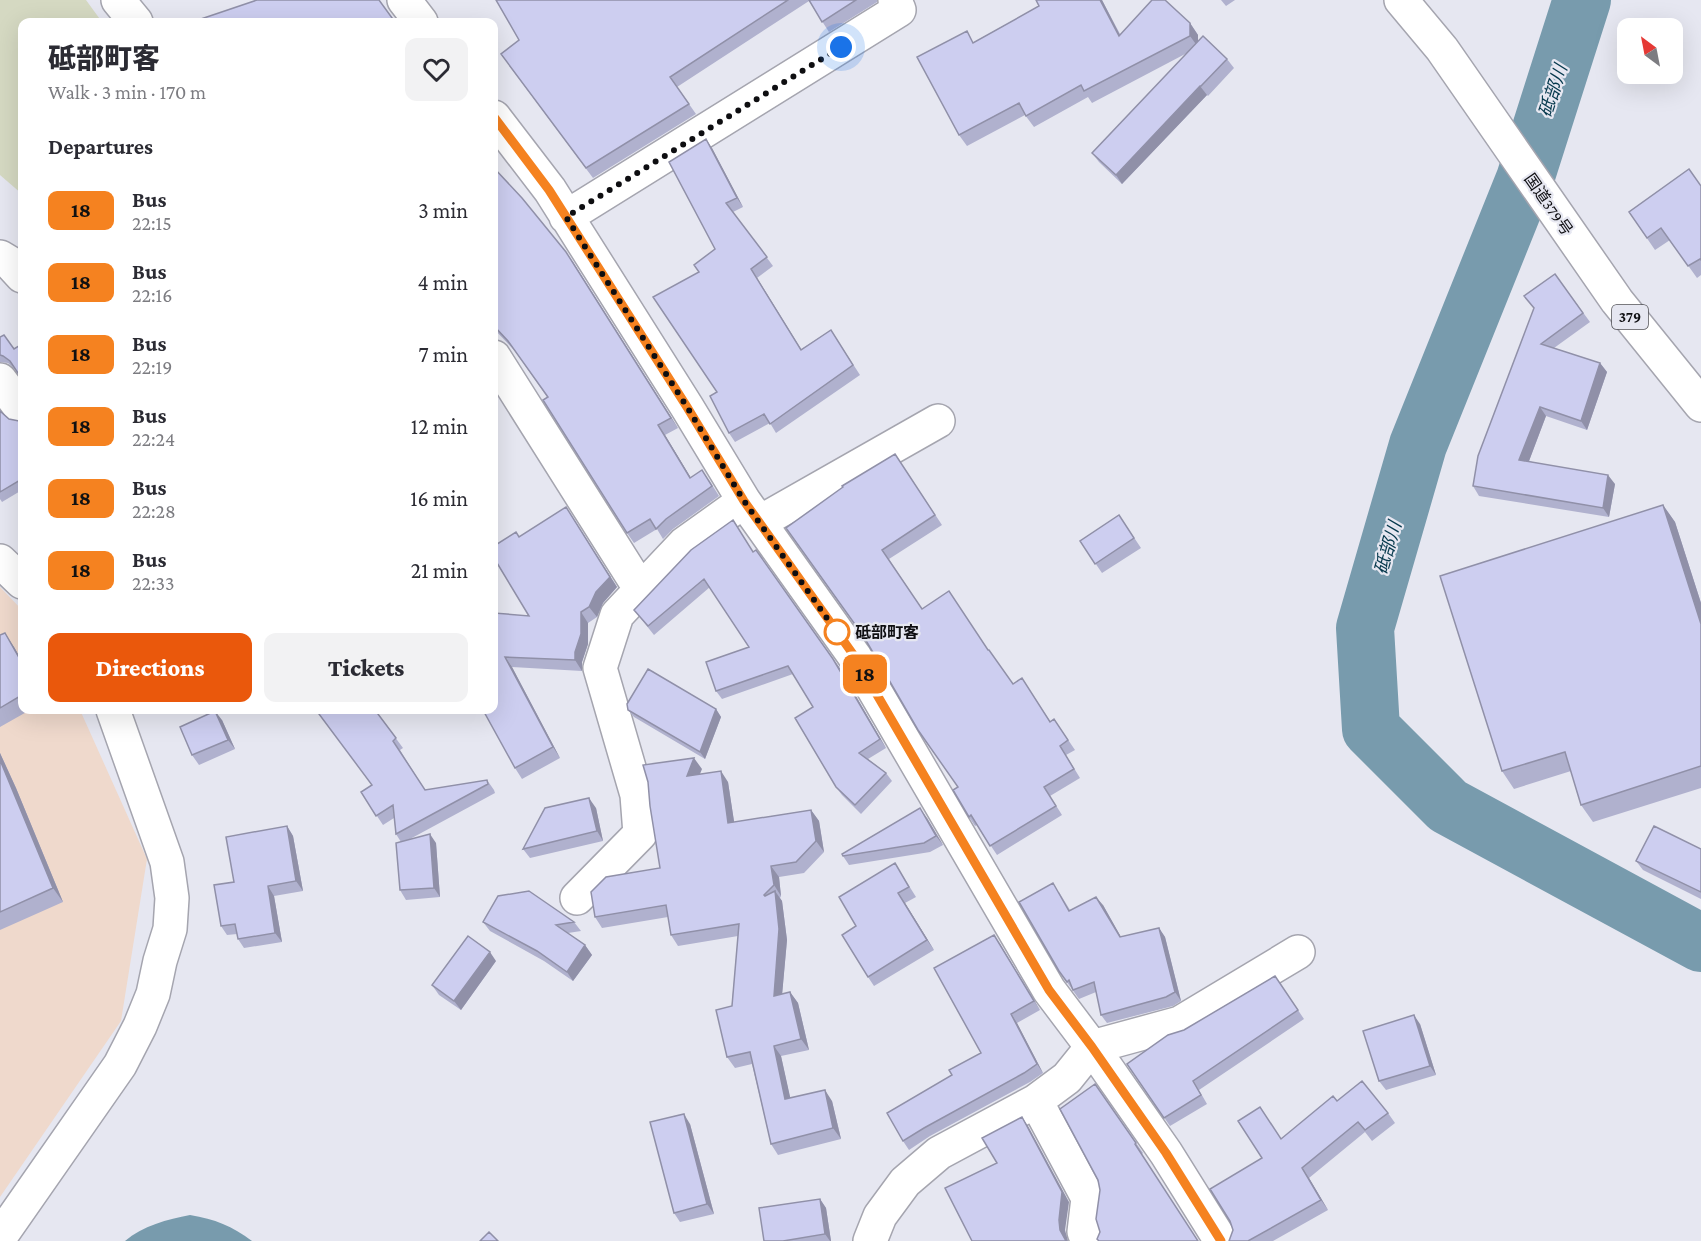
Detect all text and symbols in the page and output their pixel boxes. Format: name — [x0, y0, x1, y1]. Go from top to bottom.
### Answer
north arrow — [1617, 18, 1683, 84]
map controls — [1617, 18, 1683, 84]
your location — [826, 32, 856, 62]
button: heart — [405, 38, 468, 101]
text: 砥部町客 — [48, 43, 160, 74]
water label: 砥部川 — [1535, 60, 1571, 120]
text: Walk · 3 min · 170 m — [48, 81, 206, 103]
text: Departures — [48, 134, 153, 159]
street label: 国道379号 — [1521, 170, 1576, 238]
text: Bus — [132, 187, 166, 212]
text: 18 — [71, 198, 91, 222]
text: 3 min — [418, 198, 468, 223]
text: 22:15 — [132, 212, 172, 234]
text: Bus — [132, 259, 166, 284]
text: 18 — [71, 270, 91, 294]
text: 4 min — [417, 270, 468, 295]
text: 22:16 — [132, 284, 172, 306]
road number: 379 — [1612, 305, 1648, 329]
text: Bus — [132, 331, 166, 356]
text: 18 — [71, 342, 91, 366]
text: 7 min — [418, 342, 468, 367]
text: 22:19 — [132, 356, 172, 378]
text: Bus — [132, 403, 166, 428]
text: 18 — [71, 414, 91, 438]
text: 12 min — [411, 414, 468, 439]
text: 22:24 — [132, 428, 175, 450]
text: Bus — [132, 475, 166, 500]
text: 18 — [71, 486, 91, 510]
text: 16 min — [410, 486, 468, 511]
text: 22:28 — [132, 500, 176, 522]
water label: 砥部川 — [1371, 517, 1406, 577]
text: Bus — [132, 547, 166, 572]
text: 18 — [71, 558, 91, 582]
text: 21 min — [411, 558, 468, 583]
text: 22:33 — [132, 572, 174, 594]
marker: 砥部町客 — [824, 619, 850, 645]
place label: 砥部町客 — [855, 624, 919, 641]
button: Directions — [48, 633, 252, 702]
button: Tickets — [264, 633, 468, 702]
line badge: 18 — [838, 654, 892, 694]
text: 18 — [855, 662, 875, 686]

